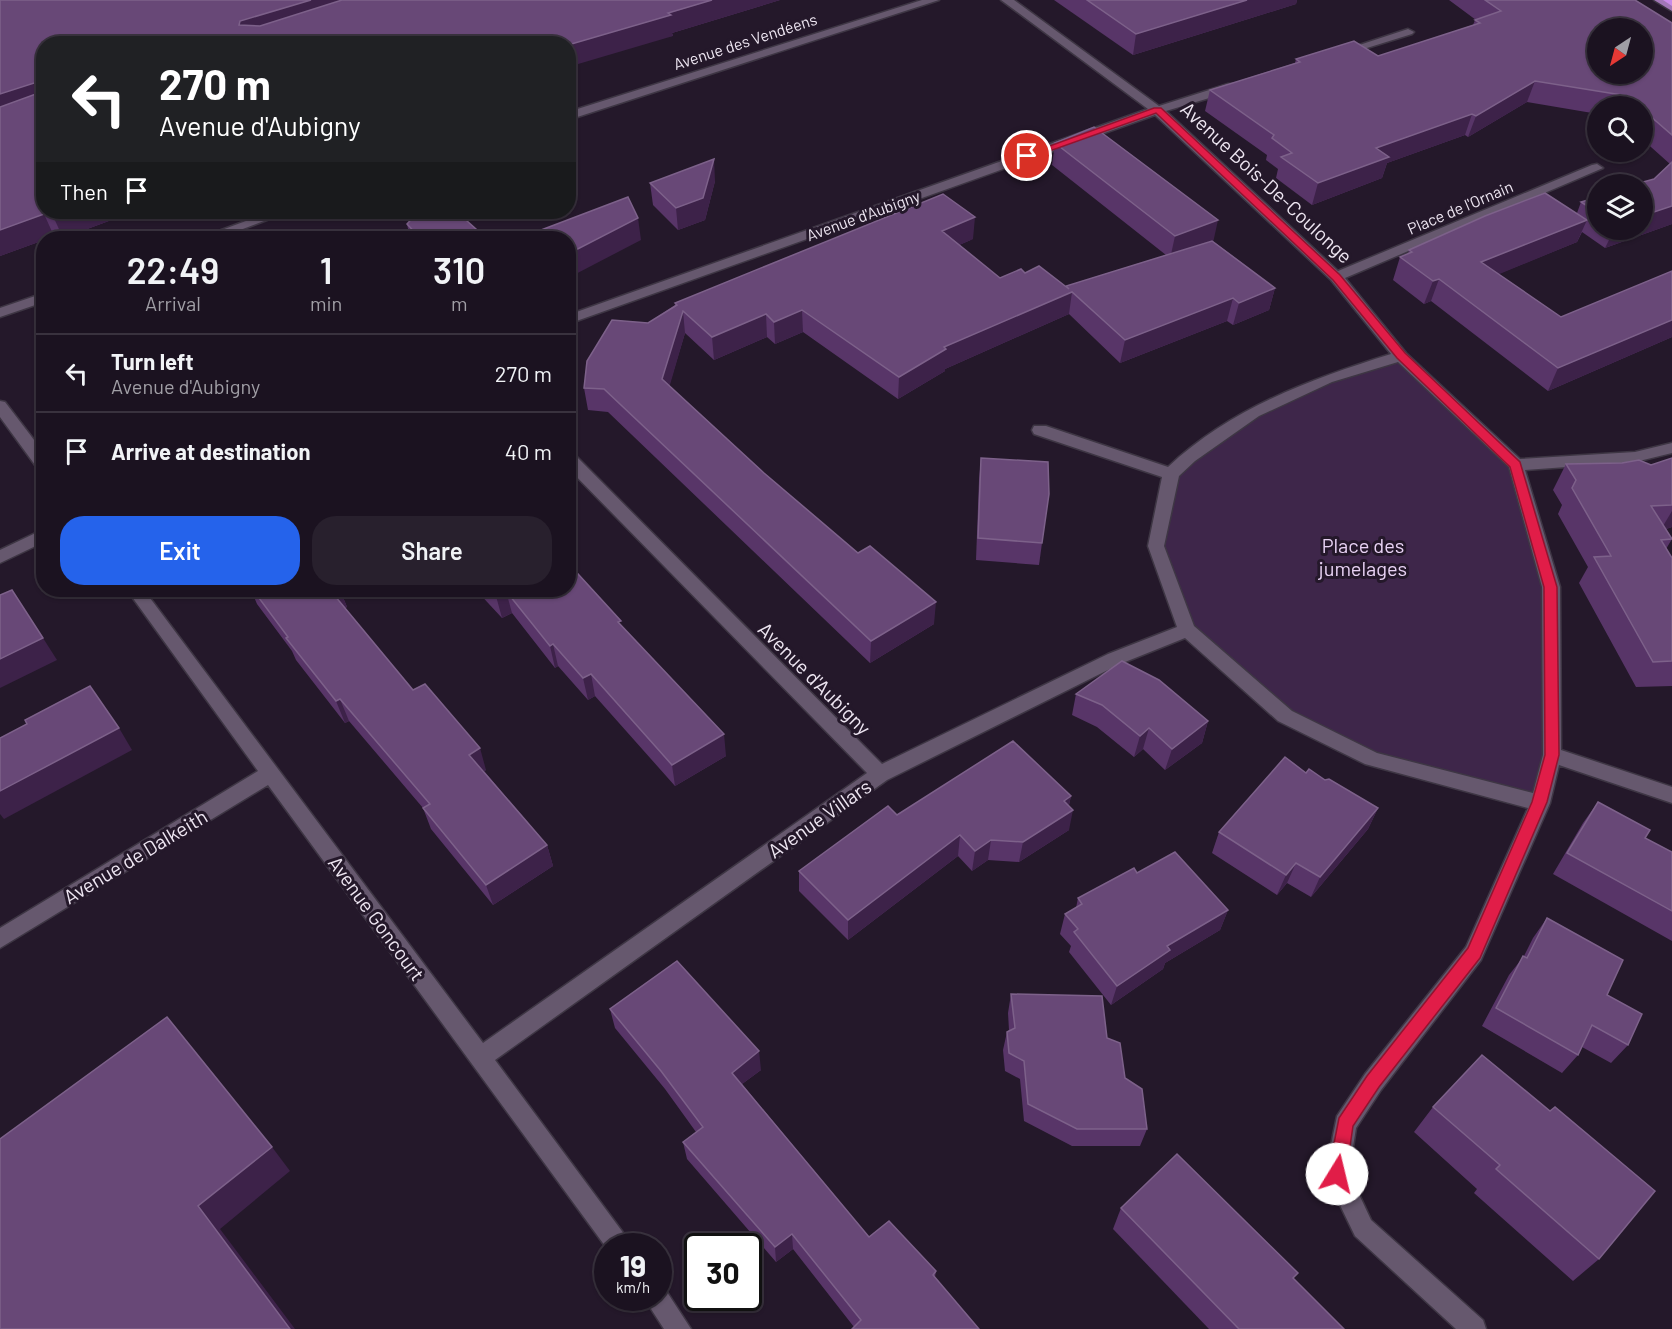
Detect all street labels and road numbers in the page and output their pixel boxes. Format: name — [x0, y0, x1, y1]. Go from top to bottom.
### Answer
street label: Avenue des Vendéens — [671, 9, 819, 73]
street label: Avenue Bois-De-Coulonge — [1176, 96, 1358, 268]
street label: Place de l'Ornain — [1404, 176, 1516, 238]
street label: Avenue d'Aubigny — [804, 185, 923, 244]
street label: Avenue d'Aubigny — [754, 617, 876, 739]
street label: Avenue Villars — [763, 774, 875, 862]
street label: Avenue de Dalkeith — [59, 804, 211, 908]
street label: Avenue Goncourt — [324, 851, 430, 985]

